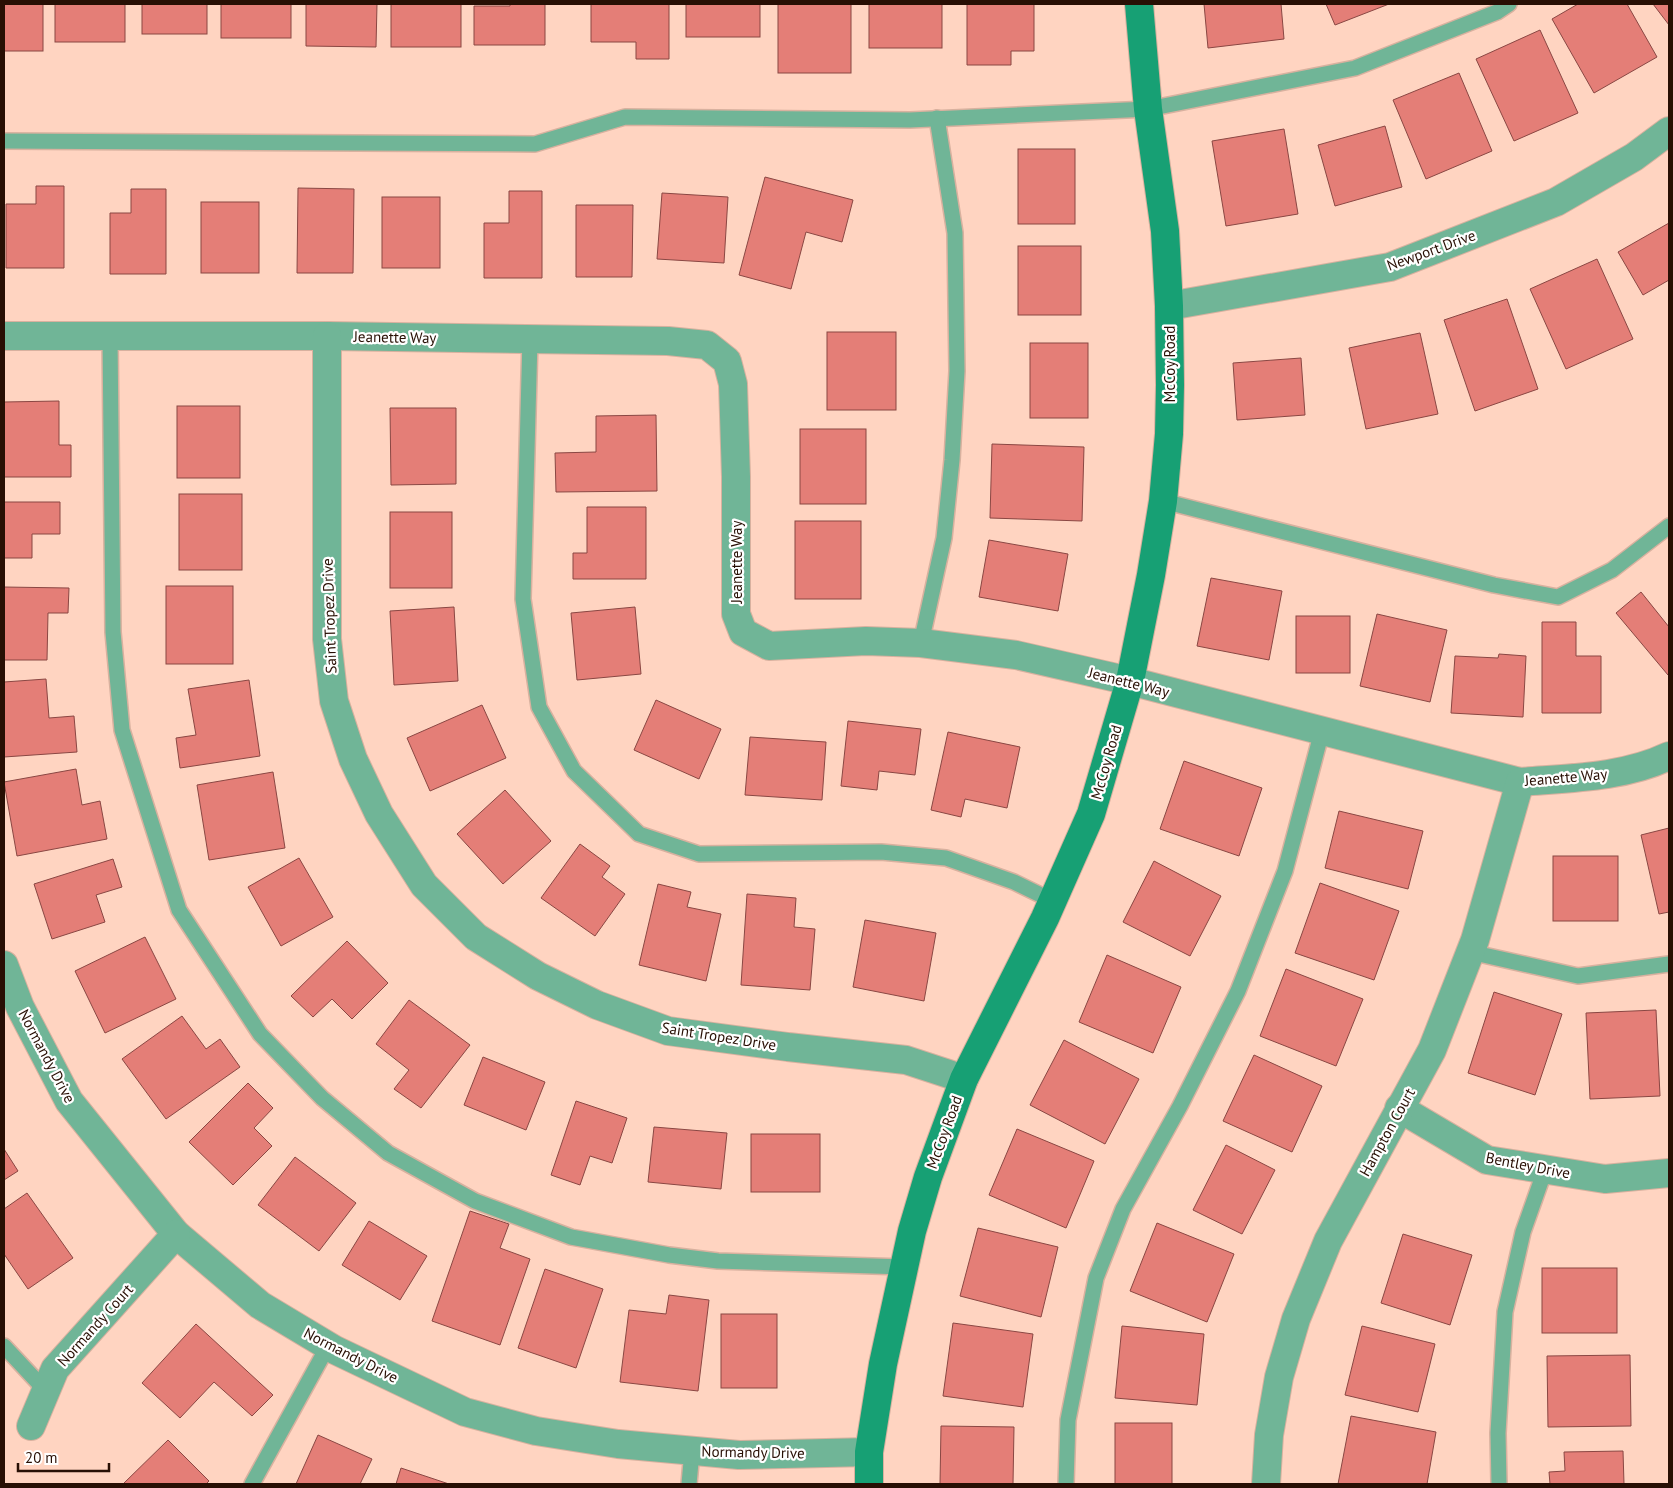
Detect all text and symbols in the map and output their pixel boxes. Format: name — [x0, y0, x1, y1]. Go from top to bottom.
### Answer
street label: Newport Drive — [1384, 225, 1478, 275]
street label: McCoy Road — [1160, 326, 1179, 402]
street label: Jeanette Way — [352, 327, 437, 347]
street label: Jeanette Way — [727, 521, 746, 604]
street label: Saint Tropez Drive — [317, 558, 341, 674]
street label: Jeanette Way — [1086, 663, 1171, 701]
street label: McCoy Road — [1086, 722, 1126, 802]
street label: Jeanette Way — [1523, 764, 1608, 790]
street label: Normandy Drive — [14, 1006, 80, 1106]
street label: Saint Tropez Drive — [660, 1018, 778, 1054]
street label: Hampton Court — [1355, 1085, 1419, 1179]
street label: McCoy Road — [922, 1093, 966, 1171]
street label: Bentley Drive — [1484, 1148, 1572, 1182]
street label: Normandy Court — [53, 1280, 137, 1370]
street label: Normandy Drive — [301, 1323, 401, 1387]
scale bar — [18, 1440, 109, 1472]
street label: Normandy Drive — [701, 1442, 805, 1462]
text: 20 m — [25, 1448, 58, 1467]

